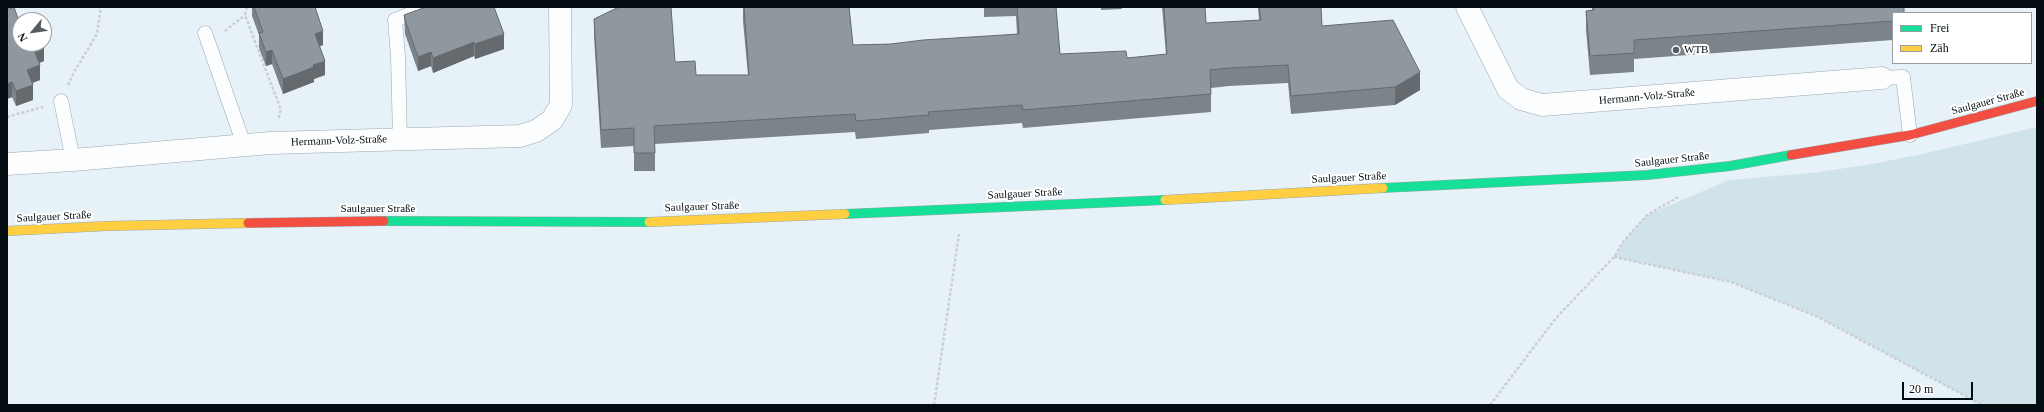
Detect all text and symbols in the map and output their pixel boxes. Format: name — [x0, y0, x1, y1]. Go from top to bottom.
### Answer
north arrow — [12, 12, 52, 52]
legend — [1892, 12, 2032, 64]
text: Frei — [1930, 21, 1949, 35]
text: N — [15, 31, 30, 44]
text: Zäh — [1930, 41, 1949, 55]
place label: WTB — [1684, 43, 1708, 57]
marker: WTB — [1671, 45, 1681, 55]
street label: Hermann-Volz-Straße — [1598, 86, 1696, 108]
street label: Saulgauer Straße — [1950, 86, 2026, 118]
street label: Hermann-Volz-Straße — [291, 133, 387, 149]
street label: Saulgauer Straße — [1634, 150, 1710, 170]
street label: Saulgauer Straße — [1311, 169, 1387, 187]
street label: Saulgauer Straße — [987, 185, 1063, 203]
street label: Saulgauer Straße — [664, 199, 740, 215]
street label: Saulgauer Straße — [341, 202, 415, 216]
street label: Saulgauer Straße — [16, 208, 92, 226]
scale bar — [1904, 374, 1975, 400]
text: 20 m — [1909, 382, 1933, 396]

